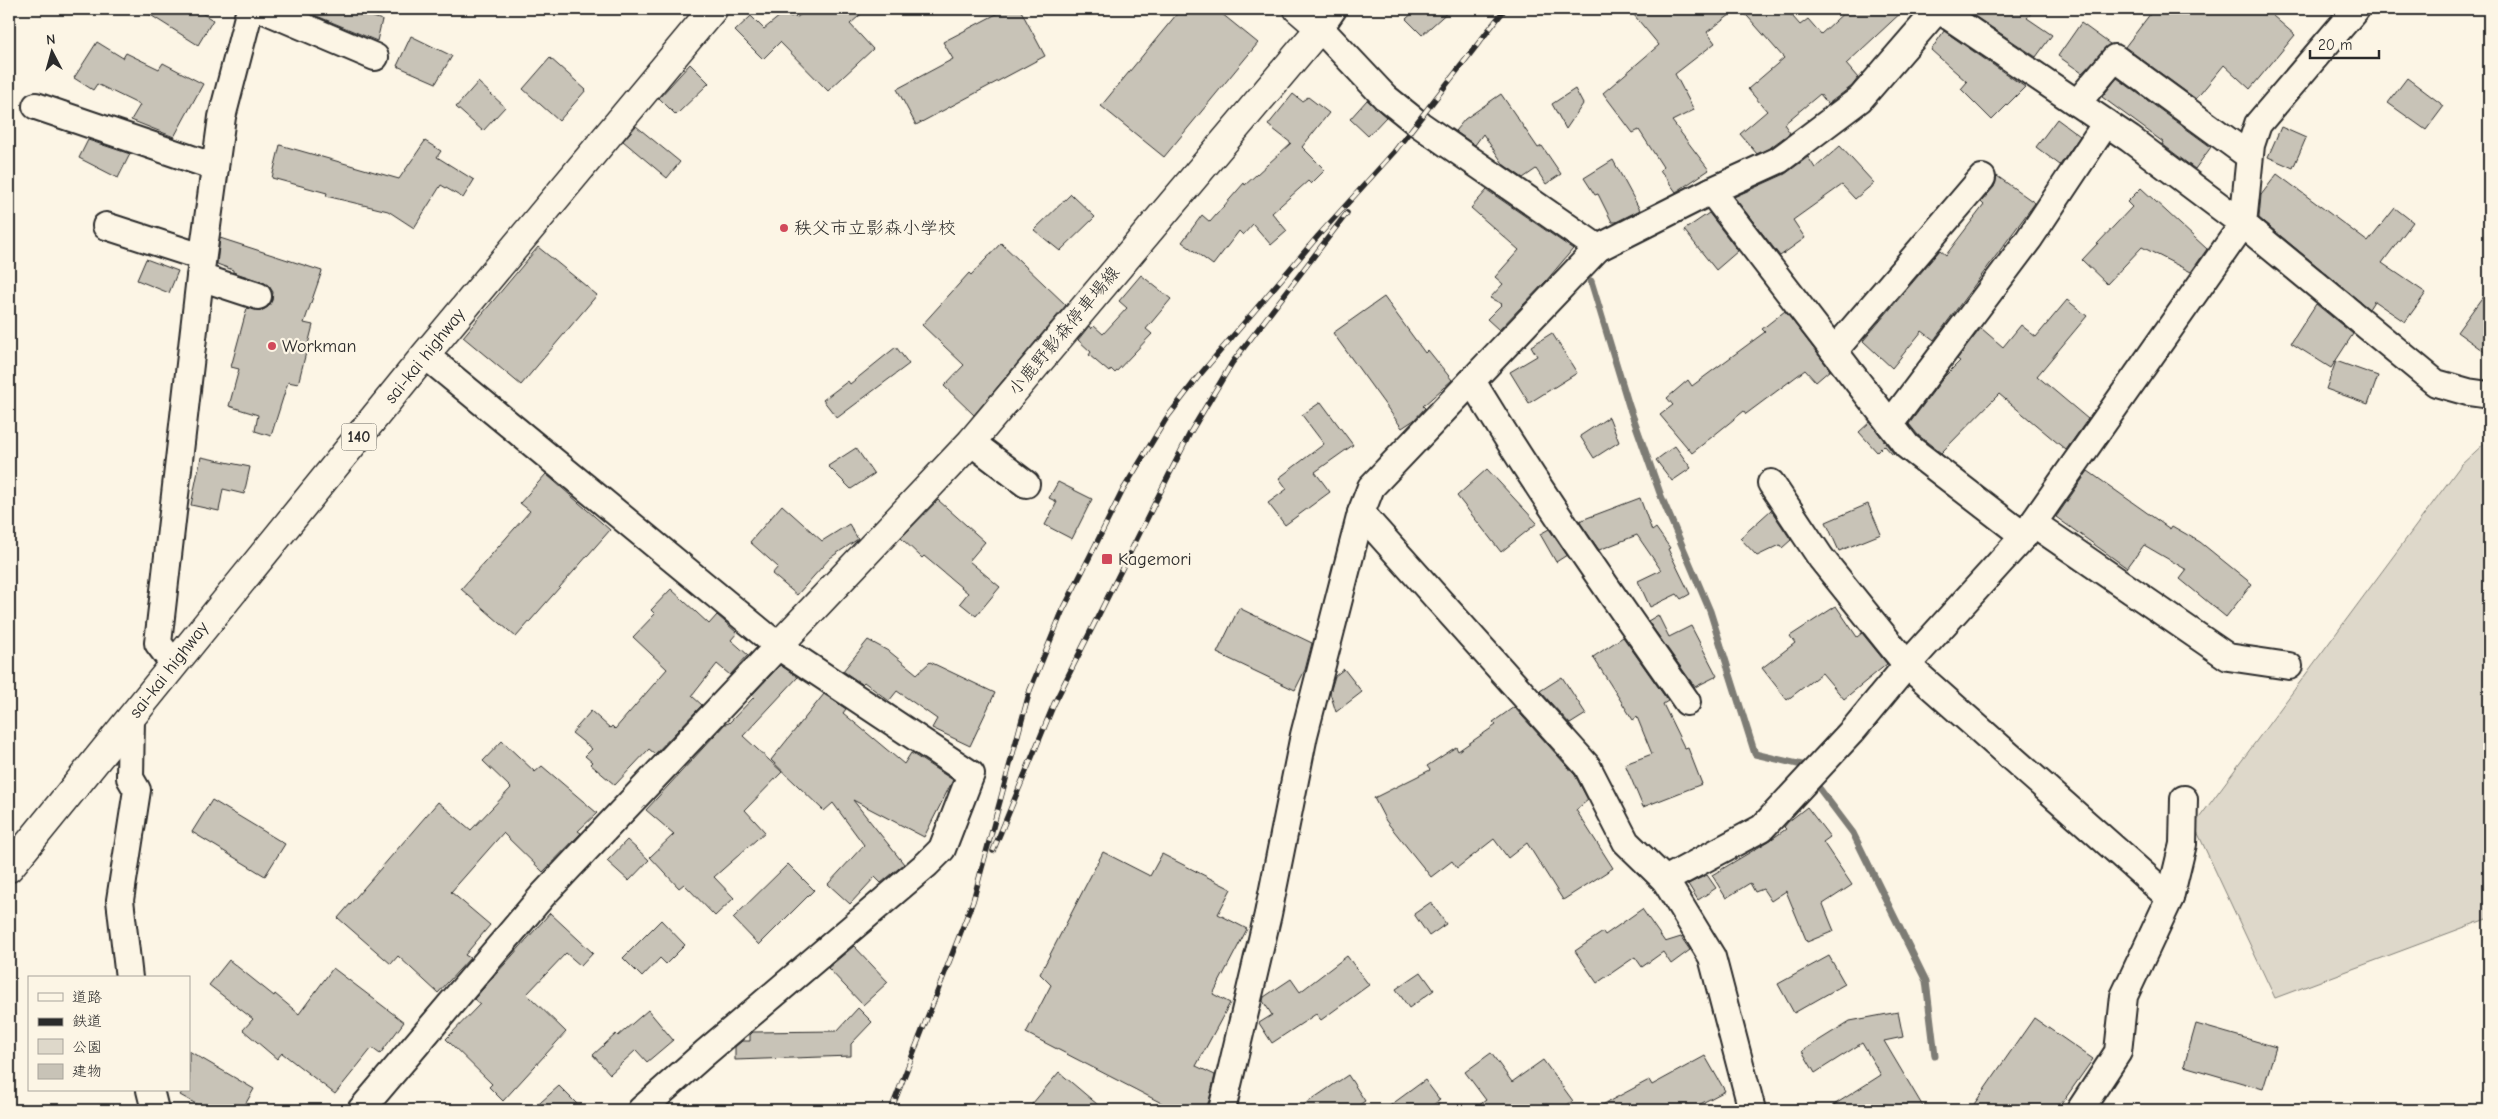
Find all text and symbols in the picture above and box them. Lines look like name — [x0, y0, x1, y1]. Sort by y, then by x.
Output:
north arrow — [28, 28, 78, 78]
scale bar — [2310, 28, 2379, 60]
text: N — [45, 31, 56, 48]
text: 20 m — [2318, 36, 2352, 54]
place label: 秩父市立影森小学校 — [794, 218, 956, 239]
marker: 秩父市立影森小学校 — [778, 222, 790, 234]
street label: 小鹿野影森停車場線 — [1004, 262, 1124, 400]
street label: sai-kai highway — [380, 303, 470, 408]
place label: Workman — [282, 336, 356, 357]
marker: Workman — [266, 340, 278, 352]
road number: 140 — [342, 424, 376, 451]
place label: Kagemori — [1118, 549, 1192, 570]
marker: Kagemori — [1100, 552, 1114, 566]
street label: sai-kai highway — [125, 617, 214, 722]
legend — [28, 976, 190, 1092]
text: 道路 — [72, 988, 102, 1006]
text: 鉄道 — [72, 1012, 102, 1030]
text: 公園 — [72, 1038, 102, 1056]
text: 建物 — [72, 1062, 102, 1080]

